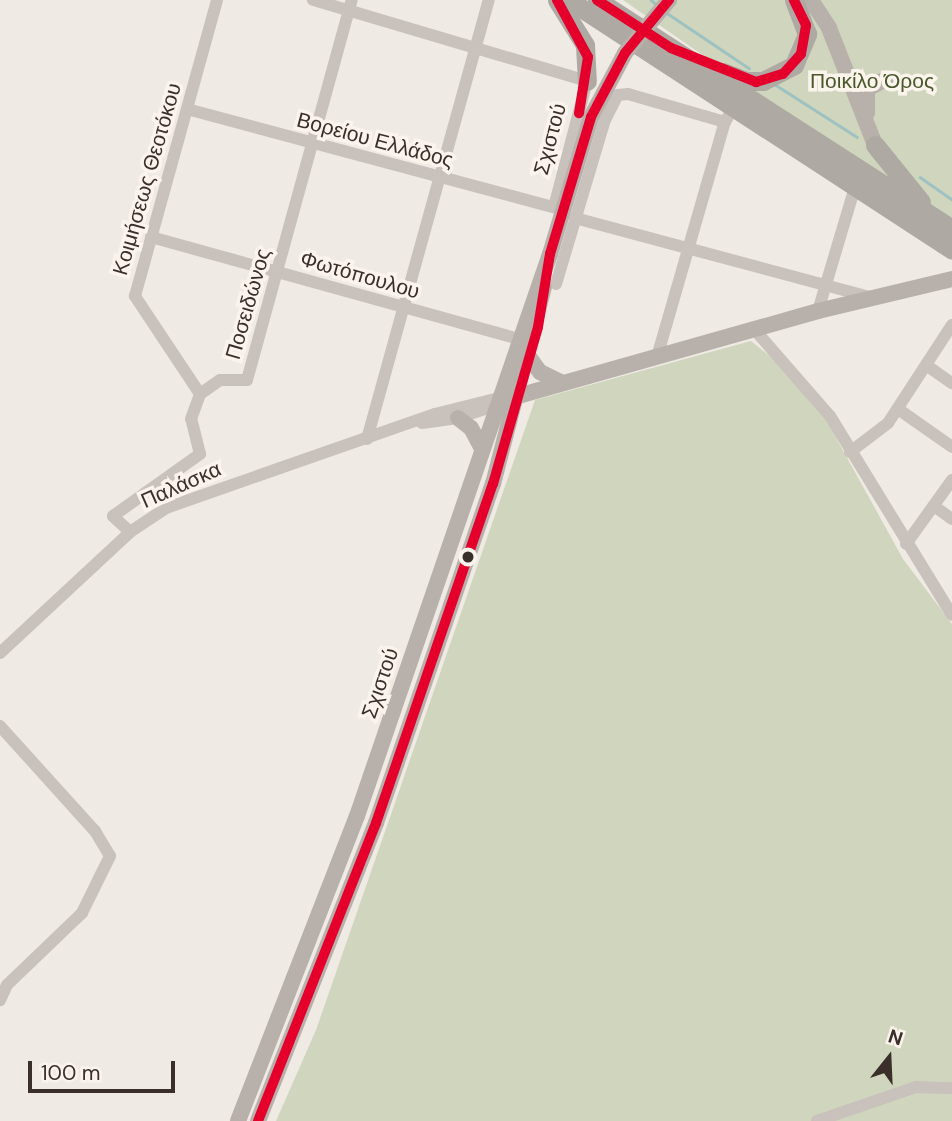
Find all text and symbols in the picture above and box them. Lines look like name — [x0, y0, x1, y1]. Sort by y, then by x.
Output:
park label: Ποικίλο Όρος — [810, 68, 934, 94]
street label: Κοιμήσεως Θεοτόκου — [107, 80, 187, 278]
street label: Σχιστού — [528, 101, 572, 177]
street label: Βορείου Ελλάδος — [294, 107, 456, 173]
street label: Ποσειδώνος — [220, 246, 276, 362]
street label: Φωτόπουλου — [297, 246, 423, 304]
street label: Παλάσκα — [137, 456, 225, 514]
unlabelled marker — [461, 550, 475, 564]
street label: Σχιστού — [356, 644, 404, 722]
north arrow — [854, 1023, 924, 1093]
text: N — [885, 1024, 906, 1052]
scale bar — [32, 1048, 178, 1092]
text: 100 m — [41, 1059, 101, 1087]

